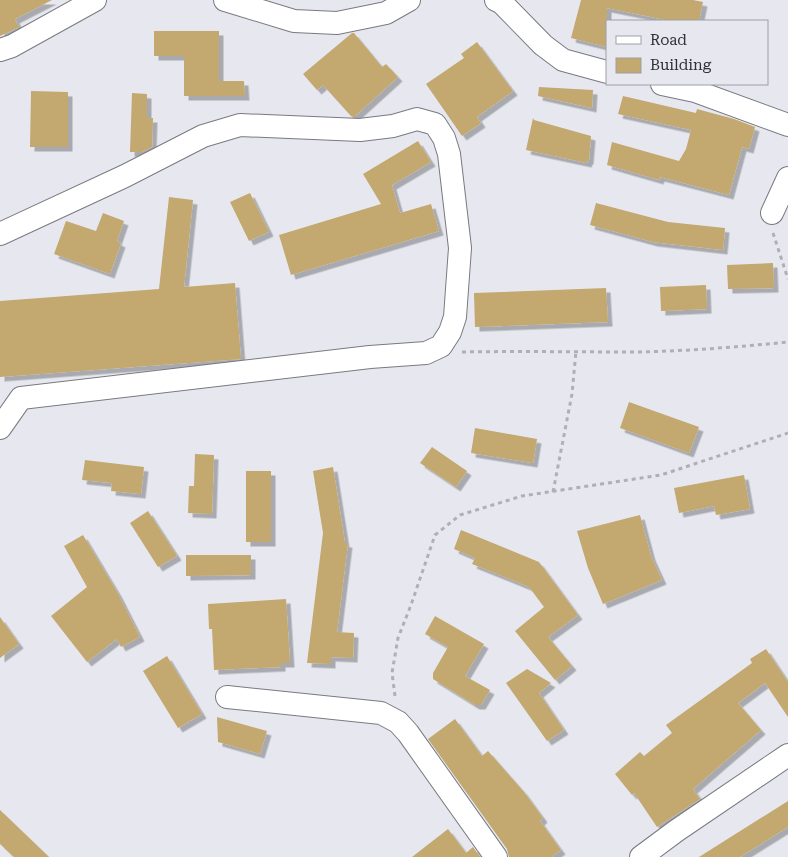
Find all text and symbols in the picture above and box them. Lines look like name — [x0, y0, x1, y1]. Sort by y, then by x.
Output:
legend — [606, 20, 768, 85]
text: Road — [650, 31, 687, 49]
text: Building — [650, 56, 712, 74]

